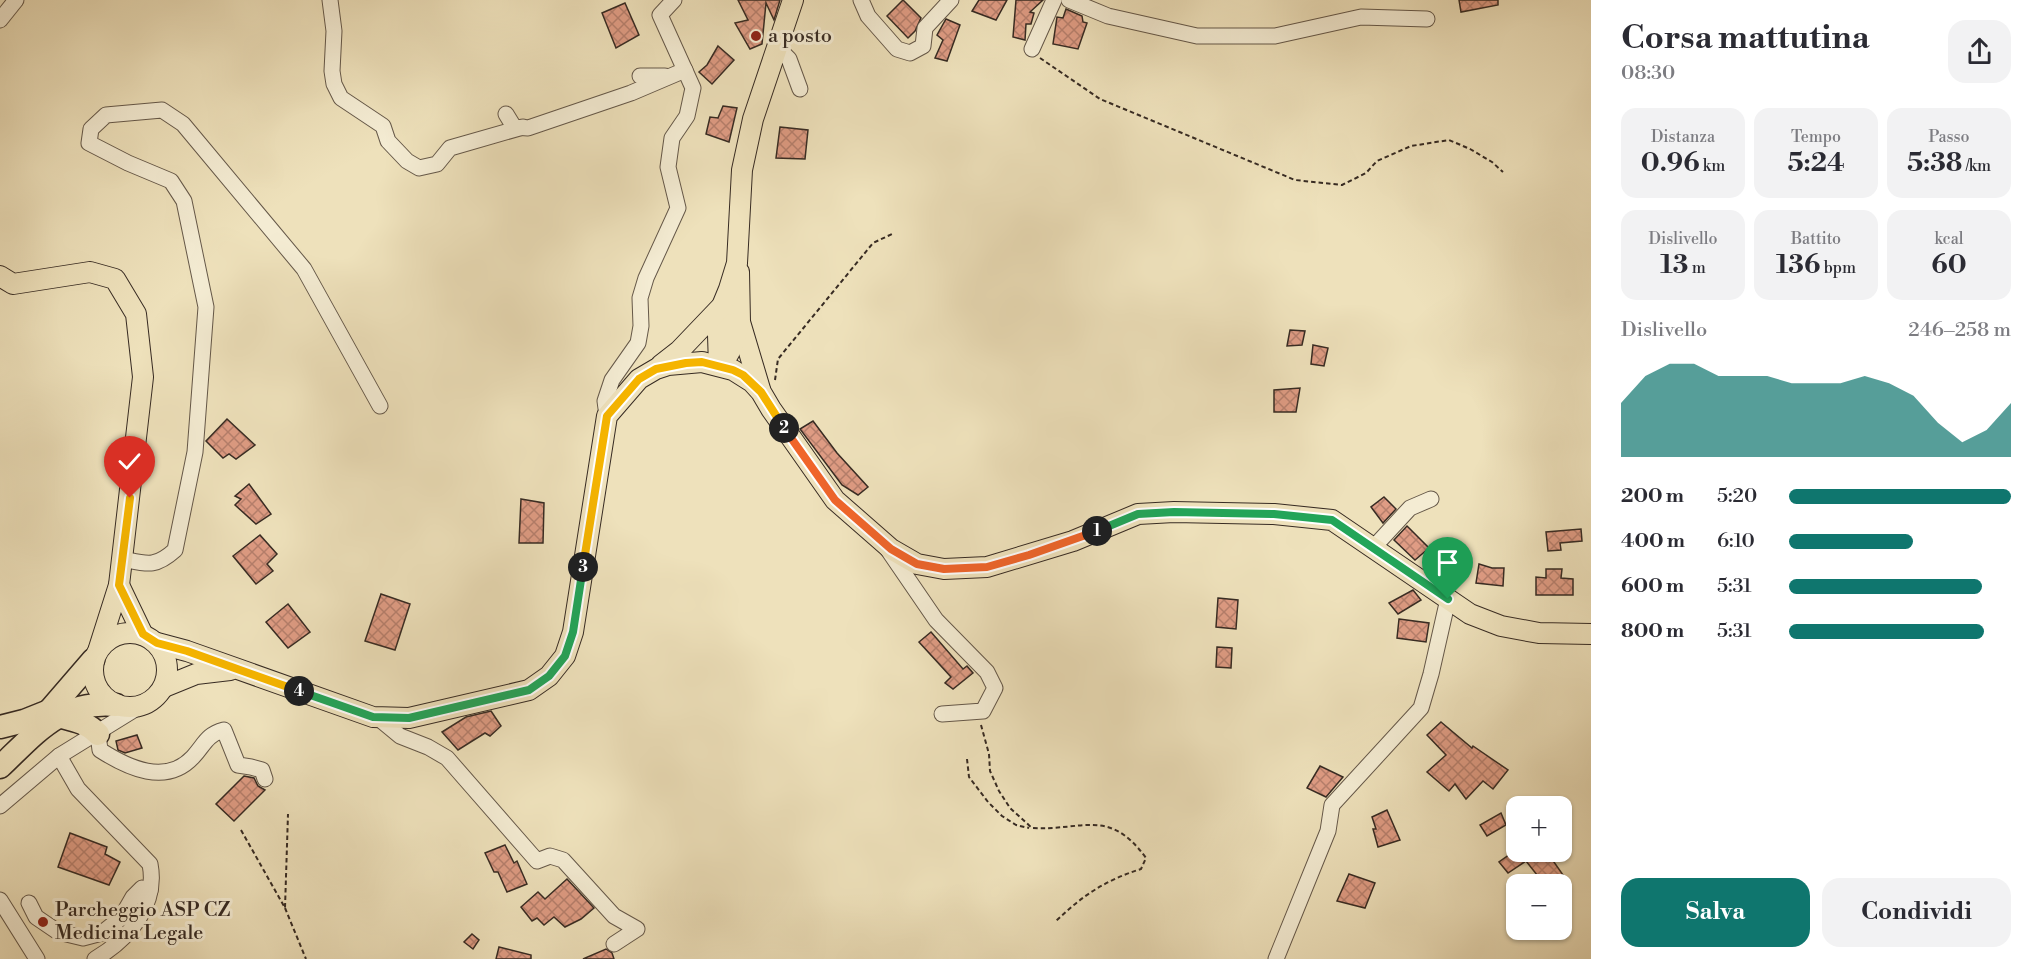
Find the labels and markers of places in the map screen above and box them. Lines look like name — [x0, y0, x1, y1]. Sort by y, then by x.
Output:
place label: a posto — [768, 24, 832, 49]
marker: a posto — [749, 29, 763, 43]
pin: 2 — [769, 413, 799, 443]
pin — [104, 436, 155, 498]
pin: 1 — [1082, 516, 1112, 546]
pin — [1422, 537, 1473, 599]
pin: 3 — [568, 552, 598, 582]
pin: 4 — [284, 676, 314, 706]
place label: Parcheggio ASP CZ Medicina Legale — [55, 898, 231, 946]
marker: Parcheggio ASP CZ Medicina Legale — [36, 915, 50, 929]

